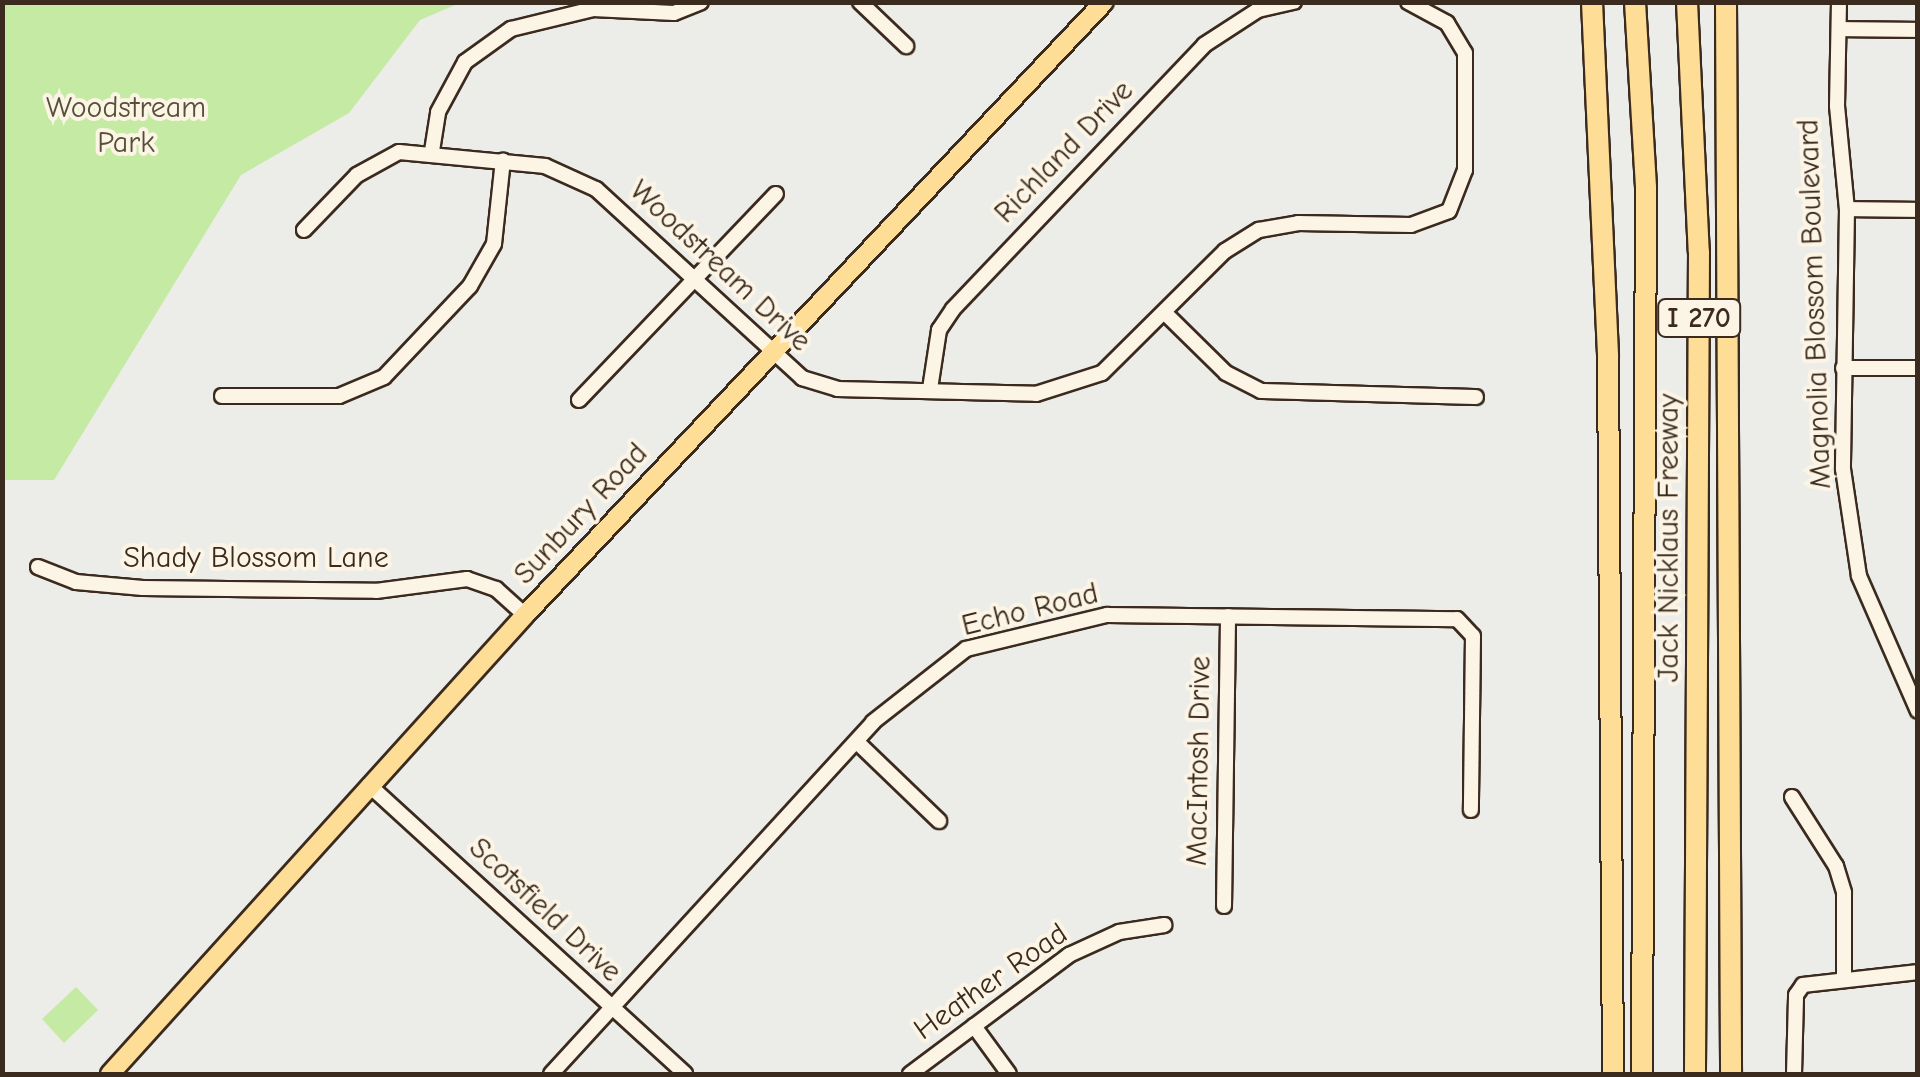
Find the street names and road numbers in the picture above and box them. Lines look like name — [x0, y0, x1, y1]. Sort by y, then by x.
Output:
street label: Richland Drive — [987, 73, 1141, 231]
street label: Magnolia Blossom Boulevard — [1791, 118, 1839, 490]
street label: Woodstream Drive — [622, 173, 818, 359]
road number: I 270 — [1656, 295, 1742, 341]
street label: Jack Nicklaus Freeway — [1651, 394, 1687, 682]
street label: Sunbury Road — [506, 436, 656, 592]
street label: Shady Blossom Lane — [123, 540, 389, 576]
street label: Echo Road — [958, 576, 1102, 644]
street label: MacIntosh Drive — [1179, 656, 1219, 866]
street label: Scotsfield Drive — [461, 830, 629, 990]
street label: Heather Road — [908, 916, 1074, 1048]

